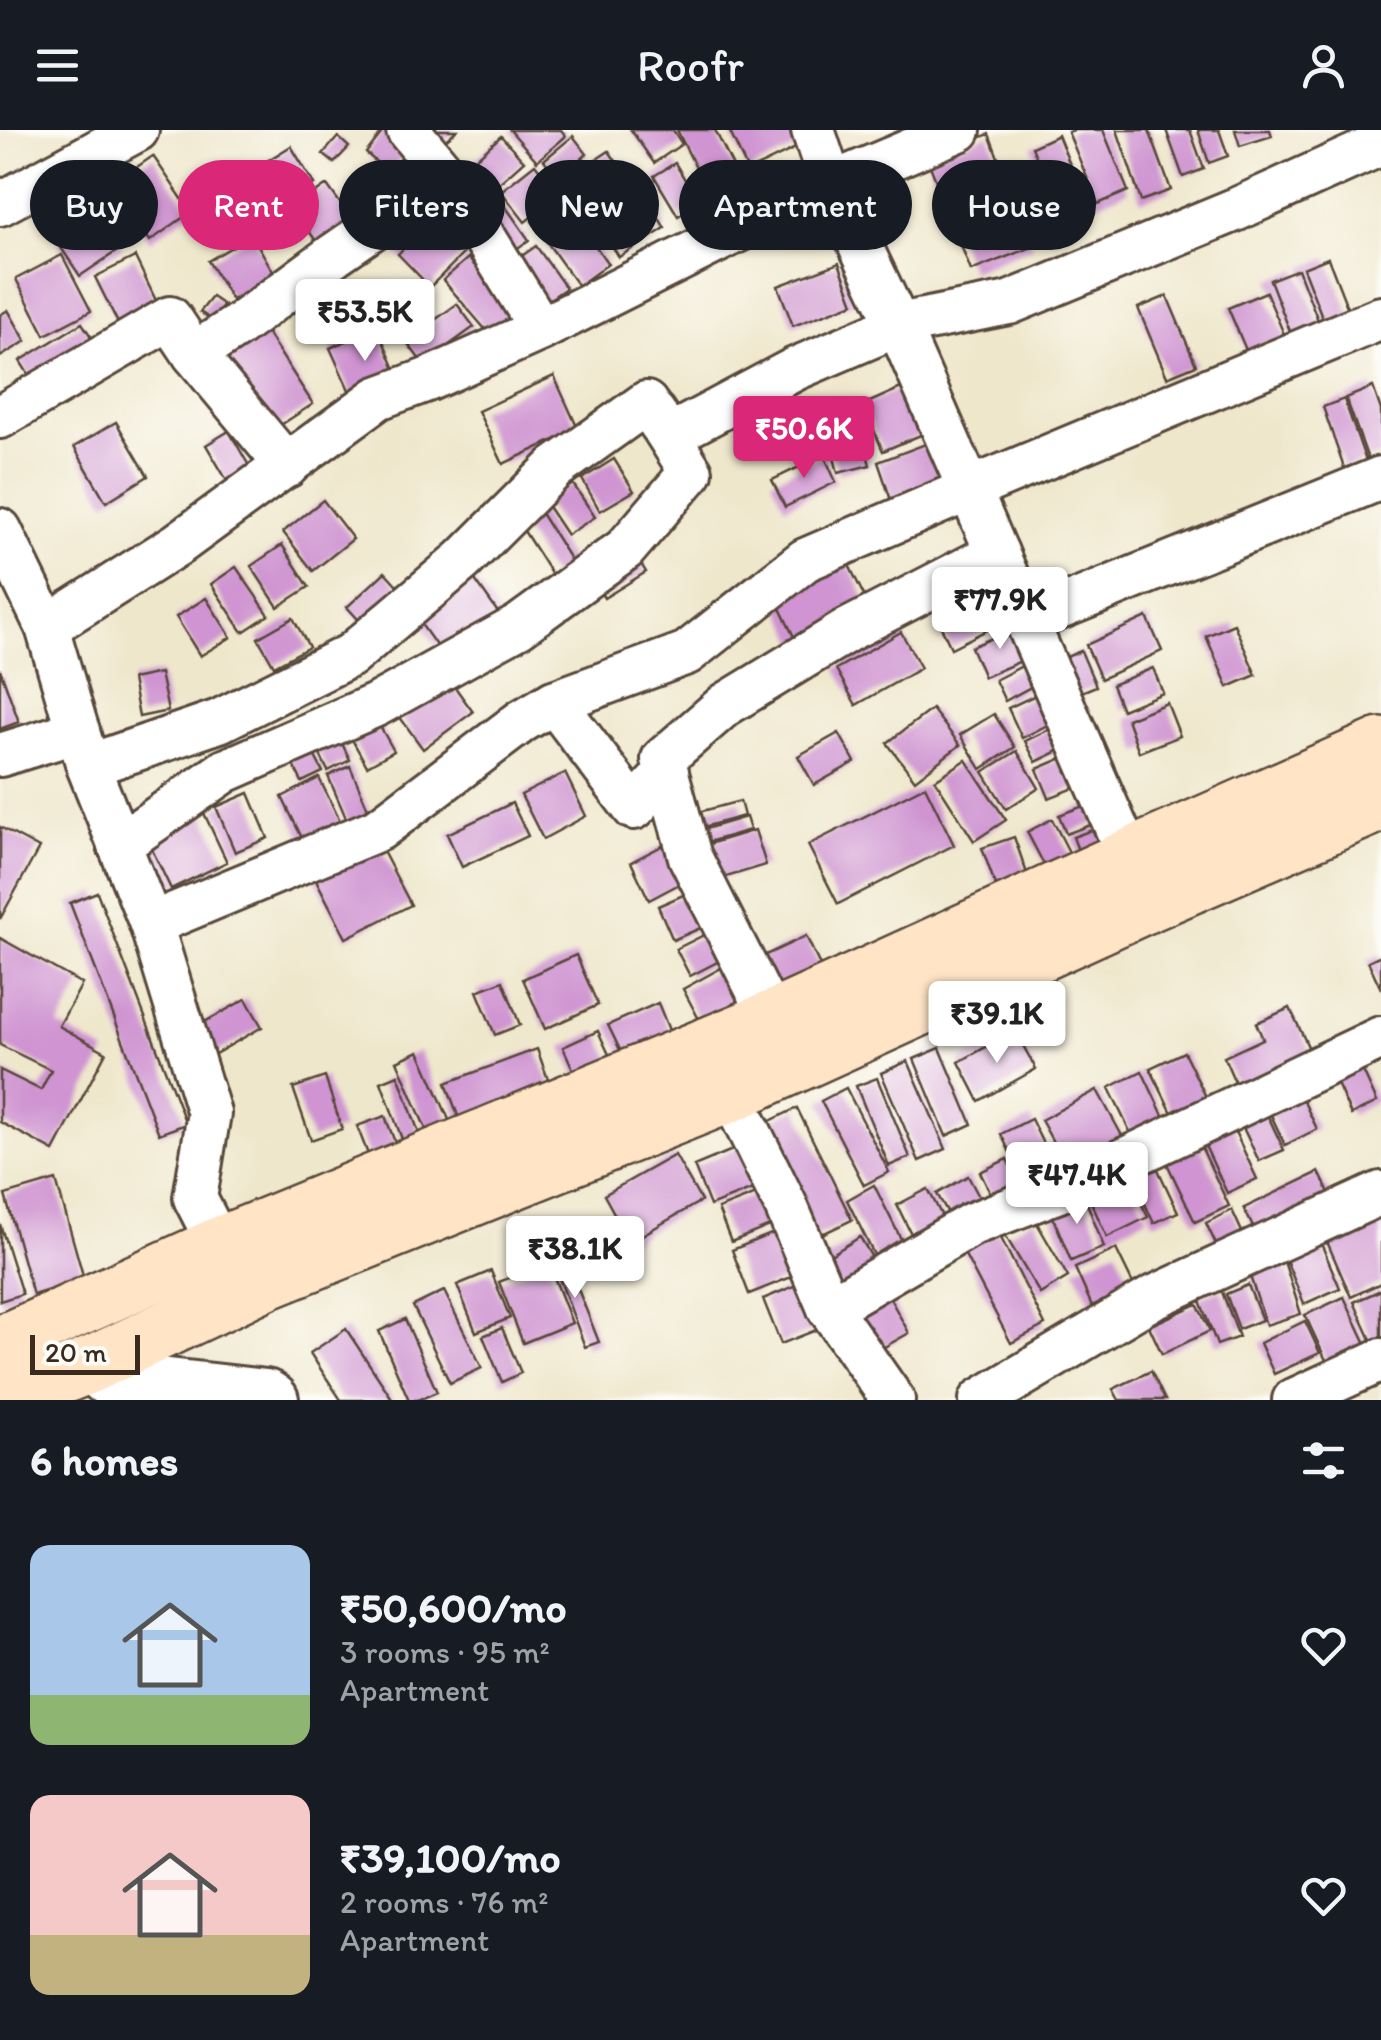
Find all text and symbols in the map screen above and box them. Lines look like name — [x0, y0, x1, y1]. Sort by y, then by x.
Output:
icon: menu — [30, 38, 85, 93]
text: Roofr — [637, 38, 744, 92]
icon: person — [1296, 38, 1351, 93]
chip: Buy — [30, 160, 158, 250]
chip: Rent — [178, 160, 319, 250]
chip: Filters — [339, 160, 505, 250]
chip: New — [525, 160, 659, 250]
chip: Apartment — [679, 160, 912, 250]
chip: House — [932, 160, 1096, 250]
pin: ₹53.5K — [284, 279, 446, 364]
text: ₹53.5K — [318, 292, 412, 330]
pin: ₹50.6K — [723, 396, 885, 481]
text: ₹50.6K — [755, 409, 853, 447]
pin: ₹77.9K — [919, 567, 1081, 652]
text: ₹77.9K — [954, 580, 1046, 618]
pin: ₹39.1K — [916, 981, 1078, 1066]
text: ₹39.1K — [951, 994, 1043, 1032]
pin: ₹47.4K — [996, 1142, 1158, 1227]
text: ₹47.4K — [1028, 1155, 1126, 1193]
pin: ₹38.1K — [494, 1216, 656, 1301]
text: ₹38.1K — [528, 1229, 622, 1267]
scale bar — [30, 1330, 140, 1374]
text: 20 m — [45, 1335, 107, 1369]
icon: filters — [1296, 1433, 1351, 1488]
text: 6 homes — [30, 1435, 178, 1486]
text: ₹50,600/mo — [340, 1582, 567, 1633]
icon: home — [110, 1585, 230, 1705]
icon: heart — [1296, 1618, 1351, 1673]
text: 3 rooms · 95 m² — [340, 1633, 550, 1671]
text: Apartment — [340, 1671, 489, 1709]
text: ₹39,100/mo — [340, 1832, 561, 1883]
icon: home — [110, 1835, 230, 1955]
icon: heart — [1296, 1868, 1351, 1923]
text: 2 rooms · 76 m² — [340, 1883, 549, 1921]
text: Apartment — [340, 1921, 489, 1959]

